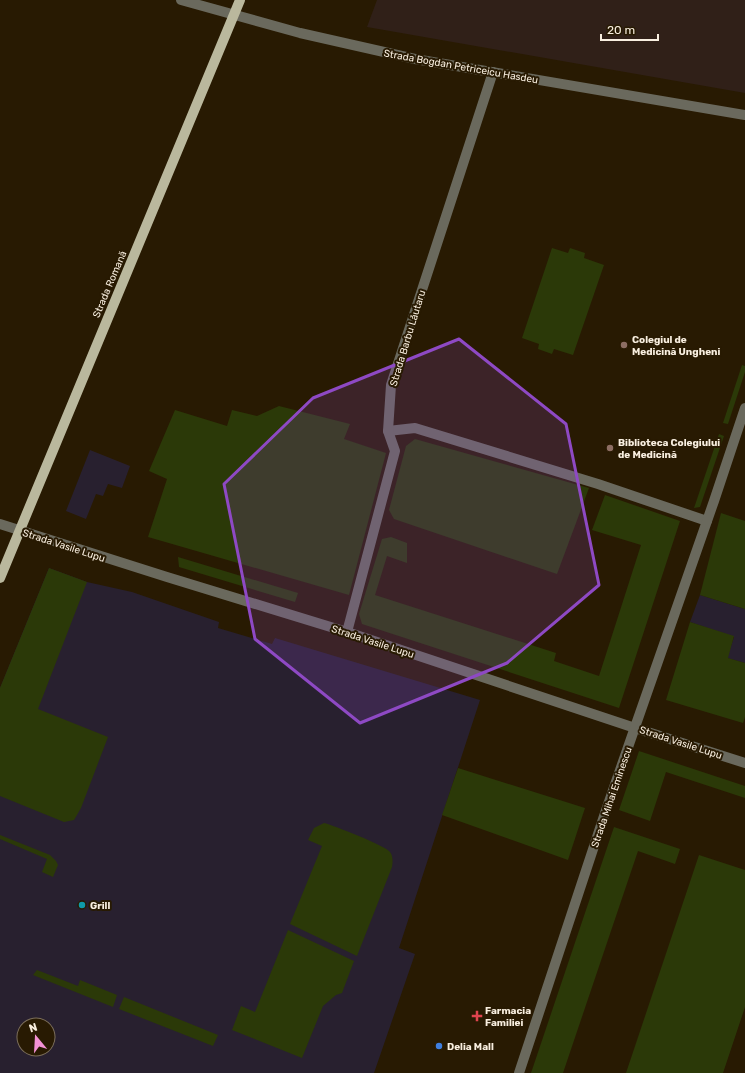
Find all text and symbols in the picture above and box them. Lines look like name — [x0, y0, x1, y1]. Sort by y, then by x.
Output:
scale bar — [601, 16, 658, 42]
text: 20 m — [607, 23, 635, 37]
street label: Strada Bogdan Petriceicu Hasdeu — [383, 47, 539, 86]
street label: Strada Romană — [90, 249, 129, 320]
street label: Strada Barbu Lăutaru — [388, 289, 428, 388]
place label: Colegiul de Medicină Ungheni — [632, 334, 720, 358]
marker: Colegiul de Medicină Ungheni — [619, 340, 629, 350]
place label: Biblioteca Colegiului de Medicină — [618, 437, 720, 461]
marker: Biblioteca Colegiului de Medicină — [605, 443, 615, 453]
street label: Strada Vasile Lupu — [21, 527, 106, 565]
street label: Strada Vasile Lupu — [330, 623, 415, 661]
street label: Strada Vasile Lupu — [638, 724, 723, 762]
street label: Strada Mihai Eminescu — [589, 745, 635, 849]
marker: Grill — [77, 900, 87, 910]
place label: Grill — [90, 900, 110, 912]
place label: Farmacia Familiei — [485, 1005, 531, 1029]
marker: Farmacia Familiei — [472, 1011, 482, 1021]
north arrow — [16, 1017, 56, 1057]
text: N — [27, 1021, 39, 1035]
marker: Delia Mall — [434, 1041, 444, 1051]
place label: Delia Mall — [447, 1041, 494, 1053]

